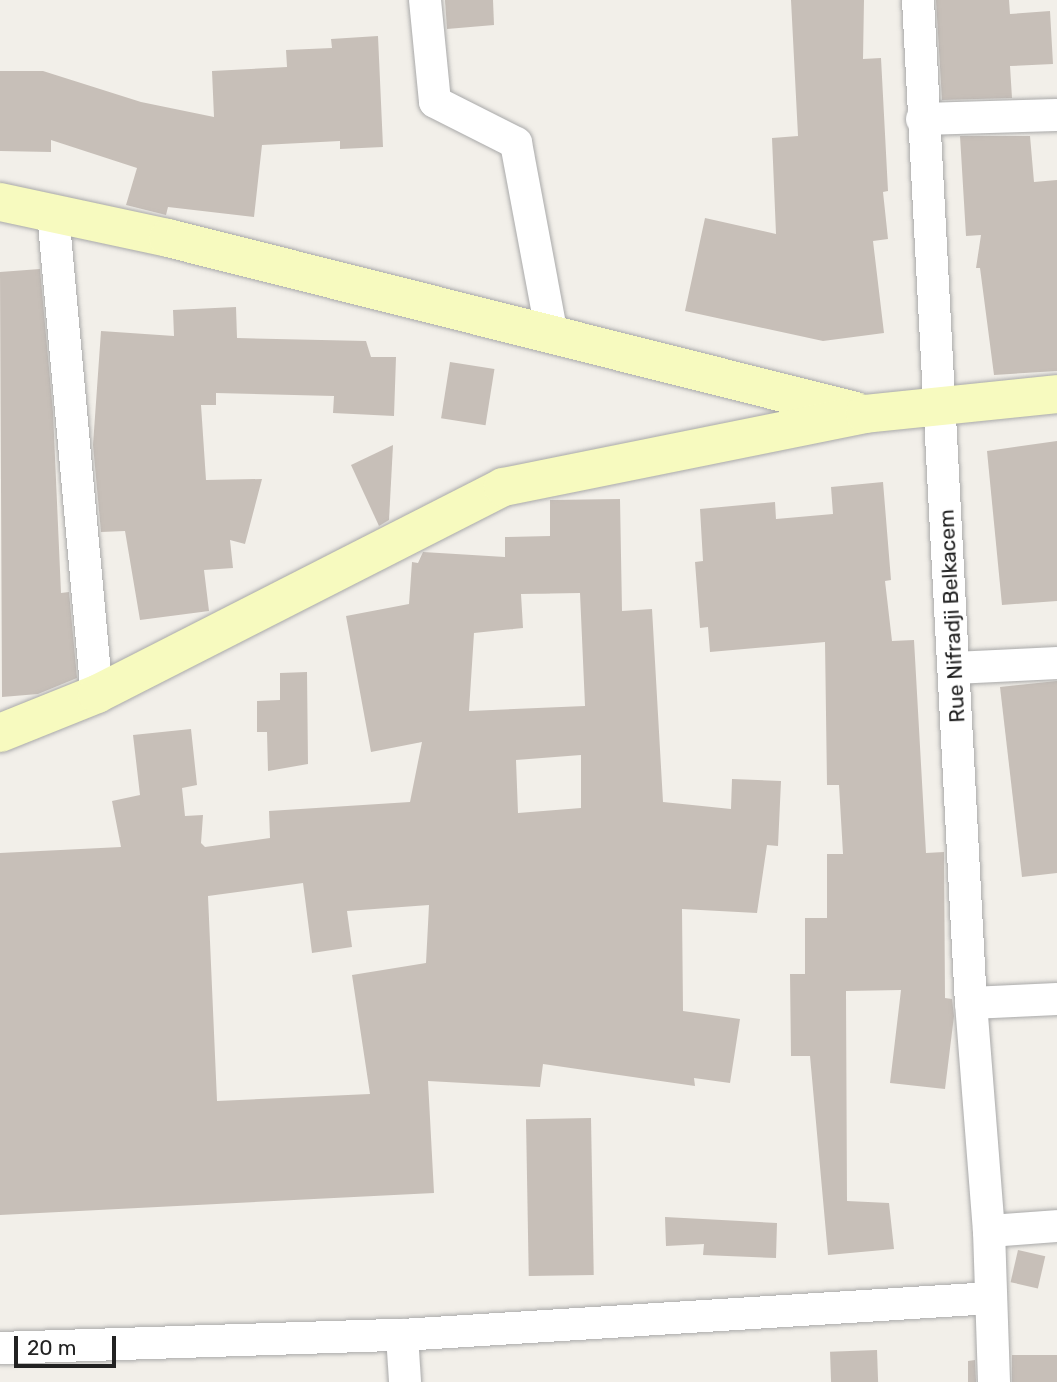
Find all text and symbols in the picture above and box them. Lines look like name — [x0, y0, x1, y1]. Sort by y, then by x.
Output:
street label: Rue Nifradji Belkacem — [934, 509, 970, 723]
scale bar — [18, 1322, 119, 1366]
text: 20 m — [27, 1335, 76, 1360]

